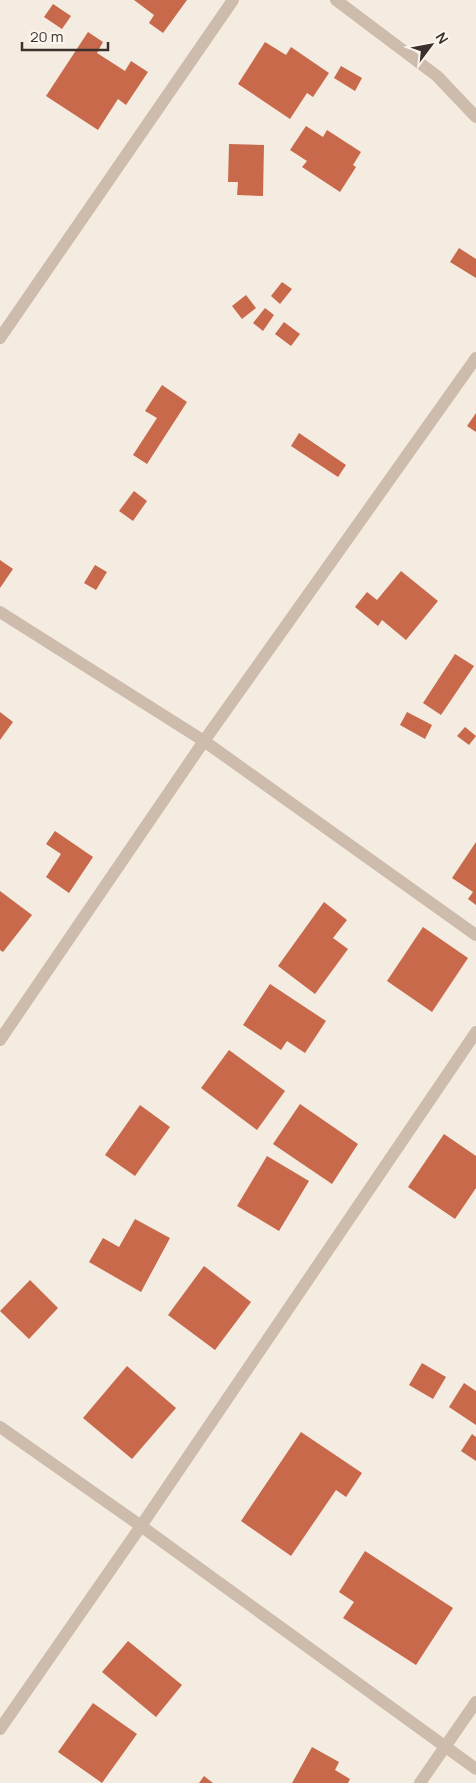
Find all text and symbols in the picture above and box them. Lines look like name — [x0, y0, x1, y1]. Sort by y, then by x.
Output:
scale bar — [22, 20, 109, 52]
north arrow — [406, 20, 456, 70]
text: 20 m — [30, 26, 63, 47]
text: N — [432, 29, 453, 47]

